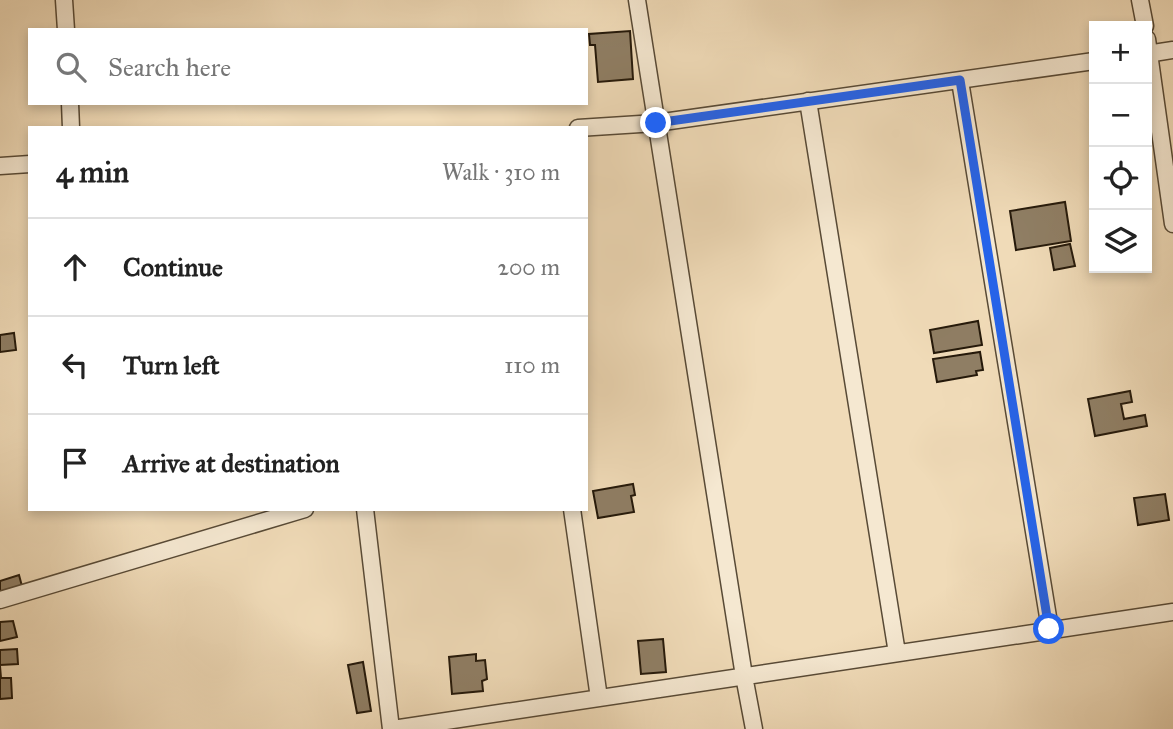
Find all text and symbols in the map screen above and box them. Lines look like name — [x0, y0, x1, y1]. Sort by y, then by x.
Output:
map controls — [1089, 21, 1152, 273]
button: + — [1089, 21, 1152, 84]
search box — [28, 28, 588, 105]
icon: search — [52, 48, 90, 86]
text: Search here — [108, 51, 231, 83]
button: − — [1089, 84, 1152, 147]
route end — [640, 107, 671, 138]
button: locate — [1089, 147, 1152, 210]
text: 4 min — [56, 154, 129, 190]
text: Walk · 310 m — [442, 158, 560, 186]
button: layers — [1089, 210, 1152, 273]
icon: ahead — [56, 248, 94, 286]
text: Continue — [123, 251, 223, 283]
text: 200 m — [498, 253, 560, 281]
icon: left — [56, 346, 94, 384]
text: Turn left — [123, 349, 219, 381]
text: 110 m — [504, 351, 560, 379]
icon: arrive — [56, 444, 94, 482]
text: Arrive at destination — [123, 447, 340, 479]
route start — [1033, 613, 1064, 644]

